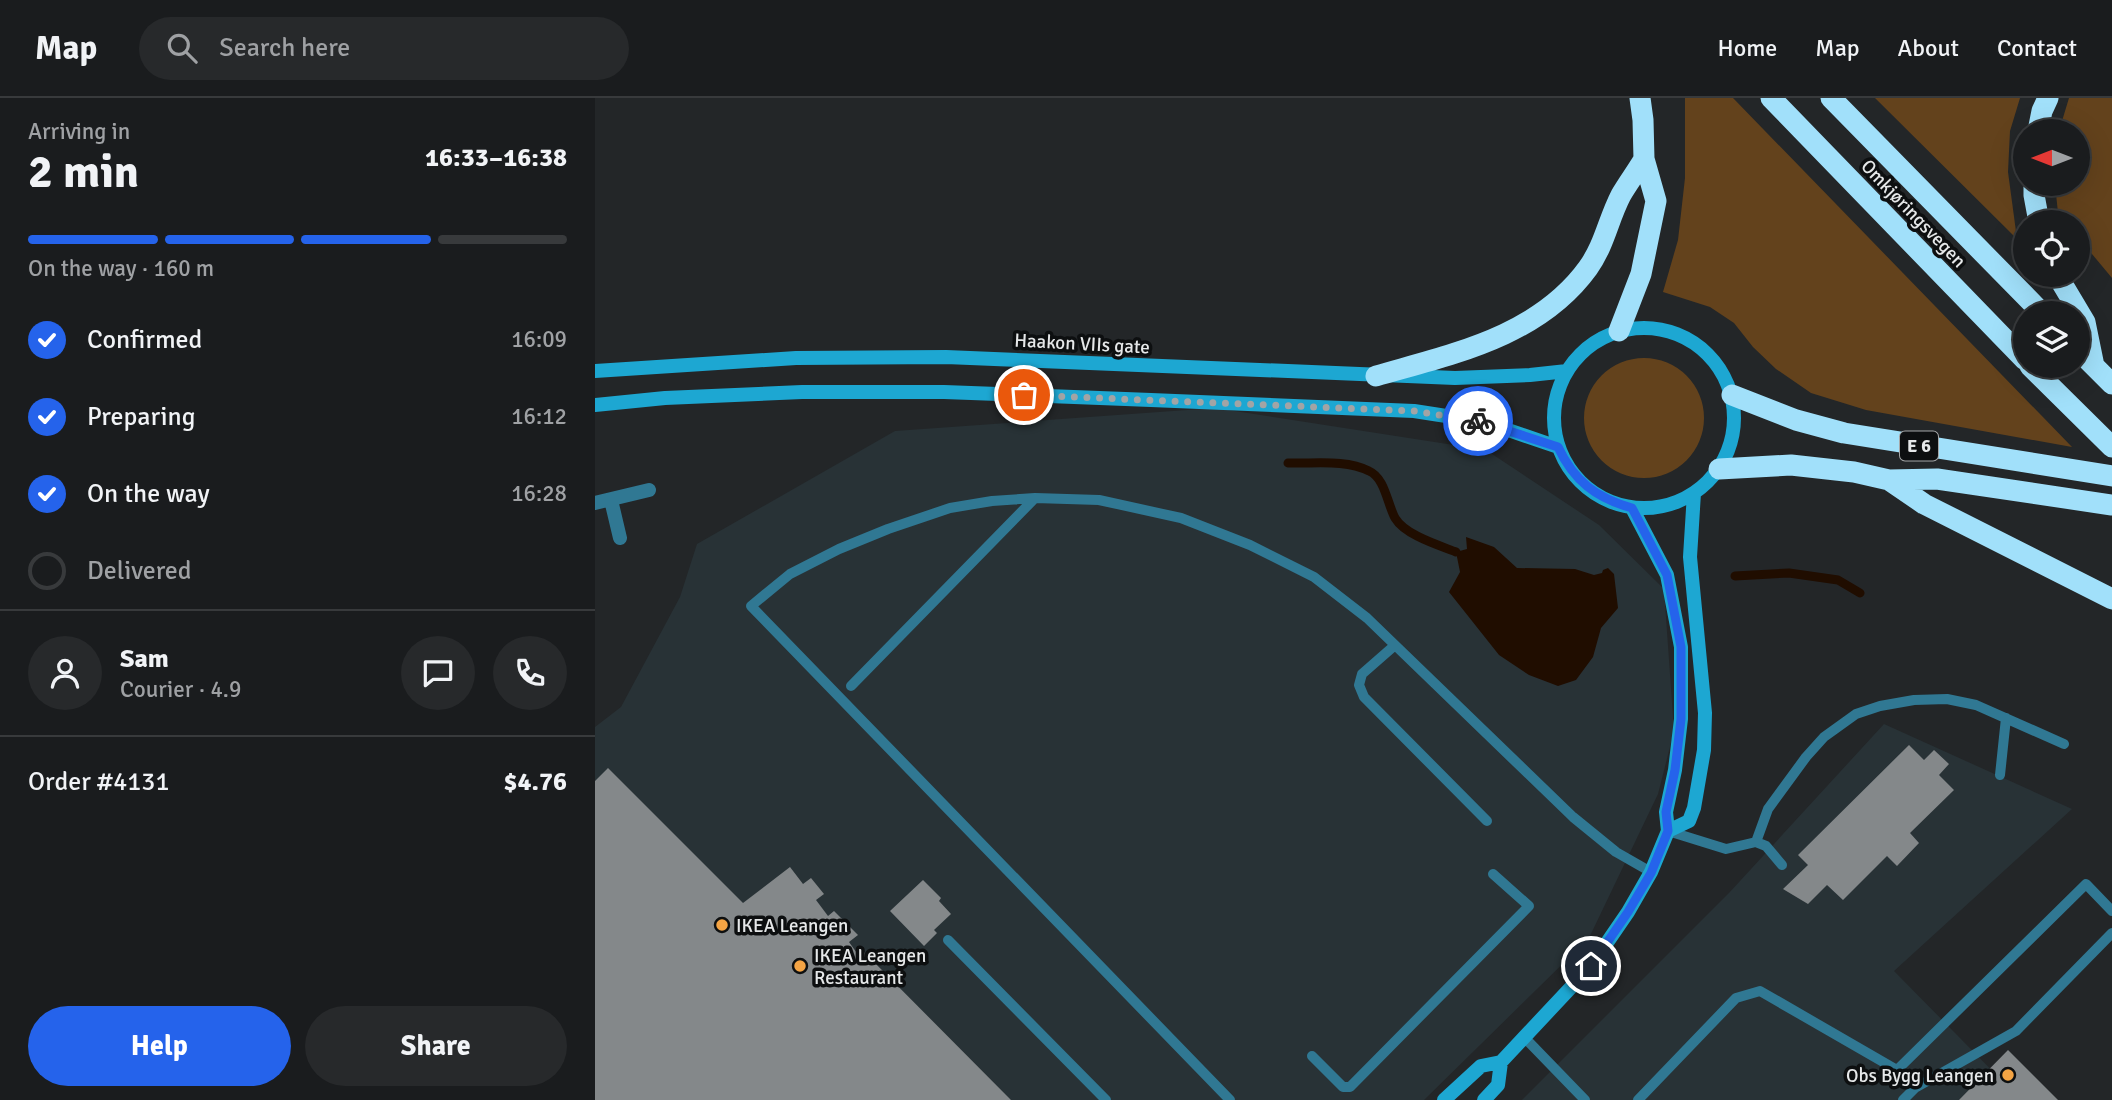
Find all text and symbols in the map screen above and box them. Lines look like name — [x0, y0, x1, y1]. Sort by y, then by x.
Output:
search box — [139, 17, 629, 80]
text: Map — [35, 28, 97, 69]
icon: search — [163, 29, 201, 67]
text: Search here — [219, 32, 350, 64]
text: Home — [1717, 33, 1777, 63]
text: Map — [1815, 33, 1860, 63]
text: About — [1898, 33, 1959, 63]
text: Contact — [1997, 33, 2077, 63]
text: Arriving in — [28, 117, 130, 146]
north arrow — [2013, 119, 2089, 196]
map controls — [2013, 119, 2090, 378]
text: 16:33–16:38 — [425, 142, 567, 174]
text: 2 min — [28, 144, 139, 200]
street label: Omkjøringsvegen — [1856, 155, 1971, 273]
button: locate — [2013, 210, 2090, 287]
text: On the way · 160 m — [28, 254, 214, 283]
button: layers — [2013, 301, 2090, 378]
icon: check — [28, 321, 66, 359]
text: Confirmed — [87, 324, 202, 356]
text: 16:09 — [511, 325, 567, 354]
street label: Haakon VIIs gate — [1014, 328, 1150, 360]
pin — [994, 365, 1054, 425]
icon: bag — [1005, 376, 1043, 414]
courier — [1443, 386, 1513, 456]
icon: check — [28, 398, 66, 436]
text: Preparing — [87, 401, 195, 433]
text: 16:12 — [511, 402, 567, 431]
icon: bike — [1459, 402, 1497, 440]
road number: E 6 — [1900, 432, 1938, 460]
icon: check — [28, 475, 66, 513]
text: On the way — [87, 478, 210, 510]
text: 16:28 — [511, 479, 567, 508]
text: Delivered — [87, 555, 192, 587]
button: person — [28, 636, 102, 710]
button: chat — [401, 636, 475, 710]
button: phone — [493, 636, 567, 710]
text: Sam — [120, 643, 169, 675]
text: Courier · 4.9 — [120, 675, 241, 704]
text: Order #4131 — [28, 766, 169, 798]
text: $4.76 — [503, 766, 567, 798]
place label: IKEA Leangen — [736, 914, 848, 938]
marker: IKEA Leangen — [714, 917, 730, 933]
pin — [1561, 936, 1621, 996]
place label: IKEA Leangen Restaurant — [814, 944, 926, 990]
icon: home — [1572, 947, 1610, 985]
marker: IKEA Leangen Restaurant — [792, 958, 808, 974]
button: Help — [28, 1006, 291, 1086]
button: Share — [305, 1006, 567, 1086]
place label: Obs Bygg Leangen — [1846, 1064, 1994, 1088]
marker: Obs Bygg Leangen — [2000, 1067, 2016, 1083]

